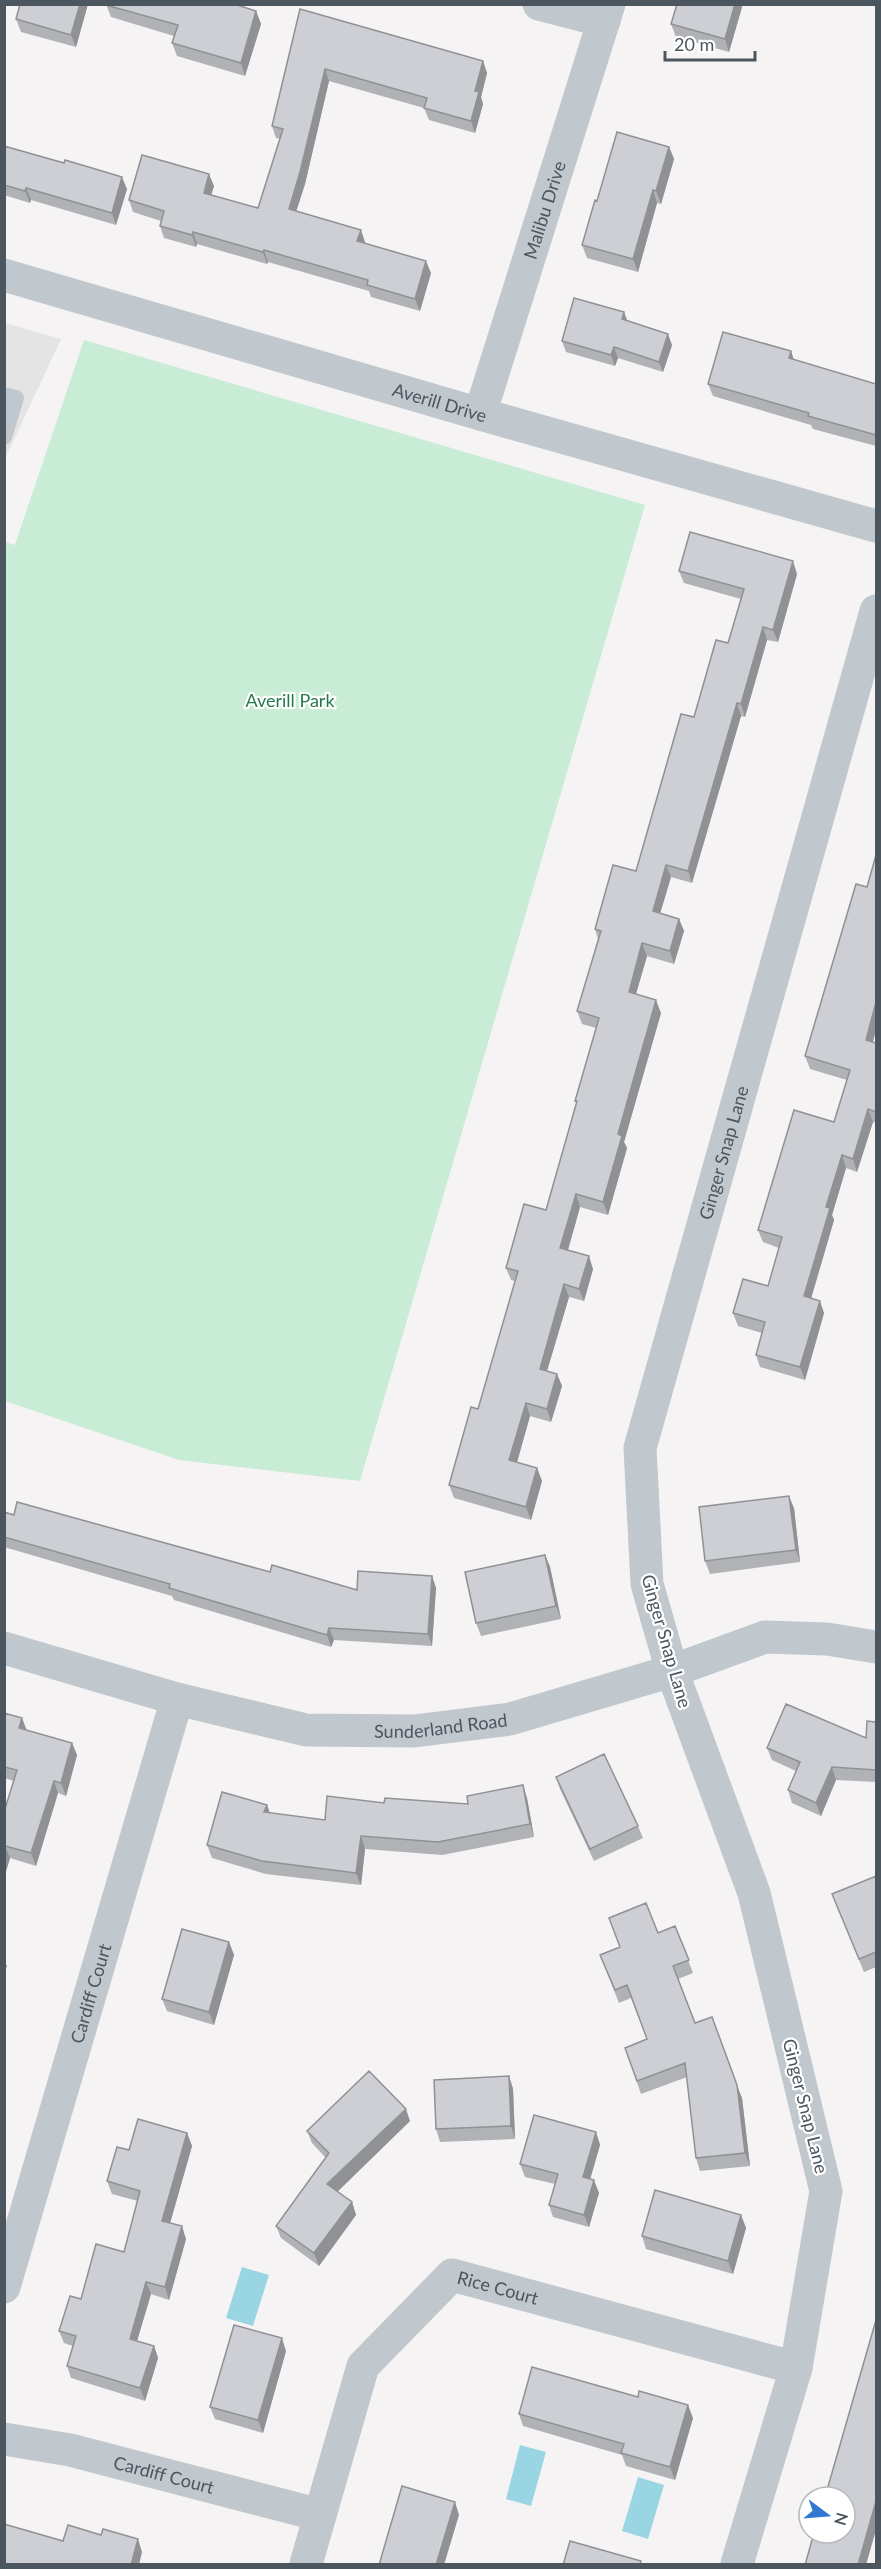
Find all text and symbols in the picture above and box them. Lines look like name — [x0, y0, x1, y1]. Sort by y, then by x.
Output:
scale bar — [665, 24, 755, 62]
text: 20 m — [674, 33, 714, 55]
street label: Malibu Drive — [518, 158, 570, 262]
street label: Averill Drive — [390, 378, 489, 426]
park label: Averill Park — [245, 689, 335, 711]
street label: Ginger Snap Lane — [694, 1083, 753, 1222]
street label: Ginger Snap Lane — [637, 1572, 697, 1710]
street label: Sunderland Road — [374, 1708, 508, 1742]
street label: Cardiff Court — [65, 1940, 116, 2046]
street label: Ginger Snap Lane — [779, 2036, 833, 2176]
street label: Rice Court — [455, 2266, 542, 2309]
street label: Cardiff Court — [111, 2451, 217, 2498]
north arrow — [797, 2485, 857, 2545]
text: N — [831, 2511, 853, 2528]

